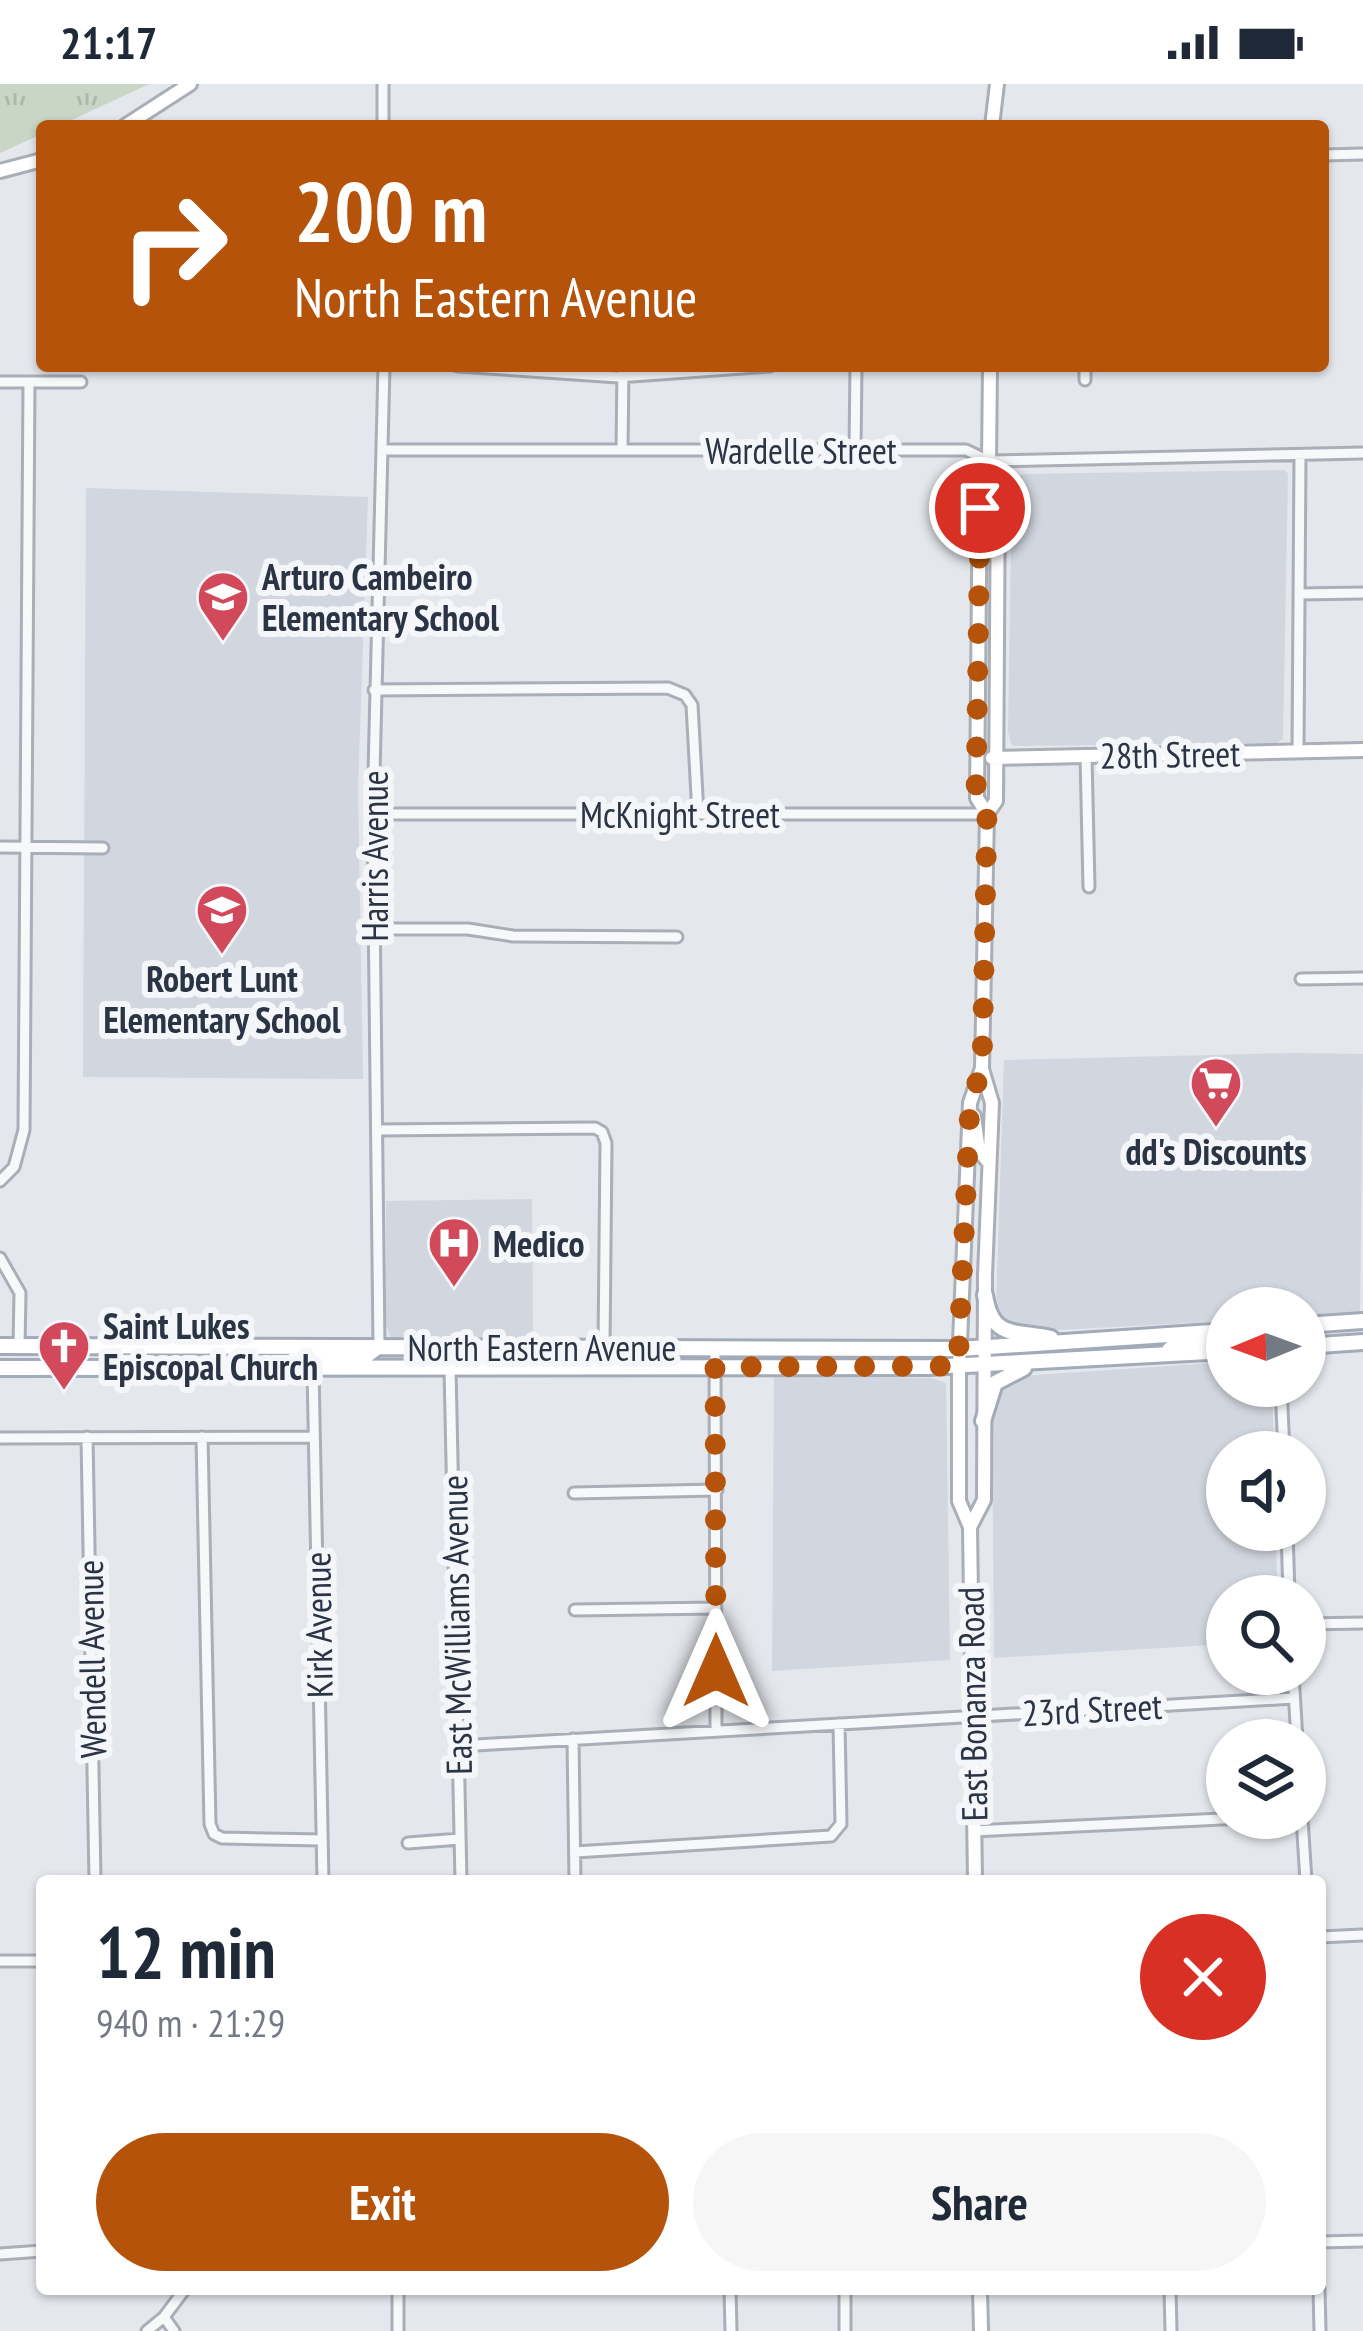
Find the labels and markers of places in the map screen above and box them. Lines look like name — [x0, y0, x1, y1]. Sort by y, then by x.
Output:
pin — [929, 457, 1031, 559]
place label: Arturo Cambeiro Elementary School — [261, 553, 499, 641]
school or university icon: Arturo Cambeiro Elementary School — [195, 569, 251, 643]
school or university icon: Robert Lunt Elementary School — [194, 882, 250, 956]
place label: Robert Lunt Elementary School — [103, 955, 341, 1043]
supermarket icon: dd's Discounts — [1188, 1055, 1244, 1129]
place label: dd's Discounts — [1125, 1128, 1307, 1175]
hospital icon: Medico — [426, 1215, 482, 1289]
place label: Medico — [493, 1220, 585, 1267]
place label: Saint Lukes Episcopal Church — [103, 1302, 318, 1390]
church icon: Saint Lukes Episcopal Church — [36, 1318, 92, 1392]

